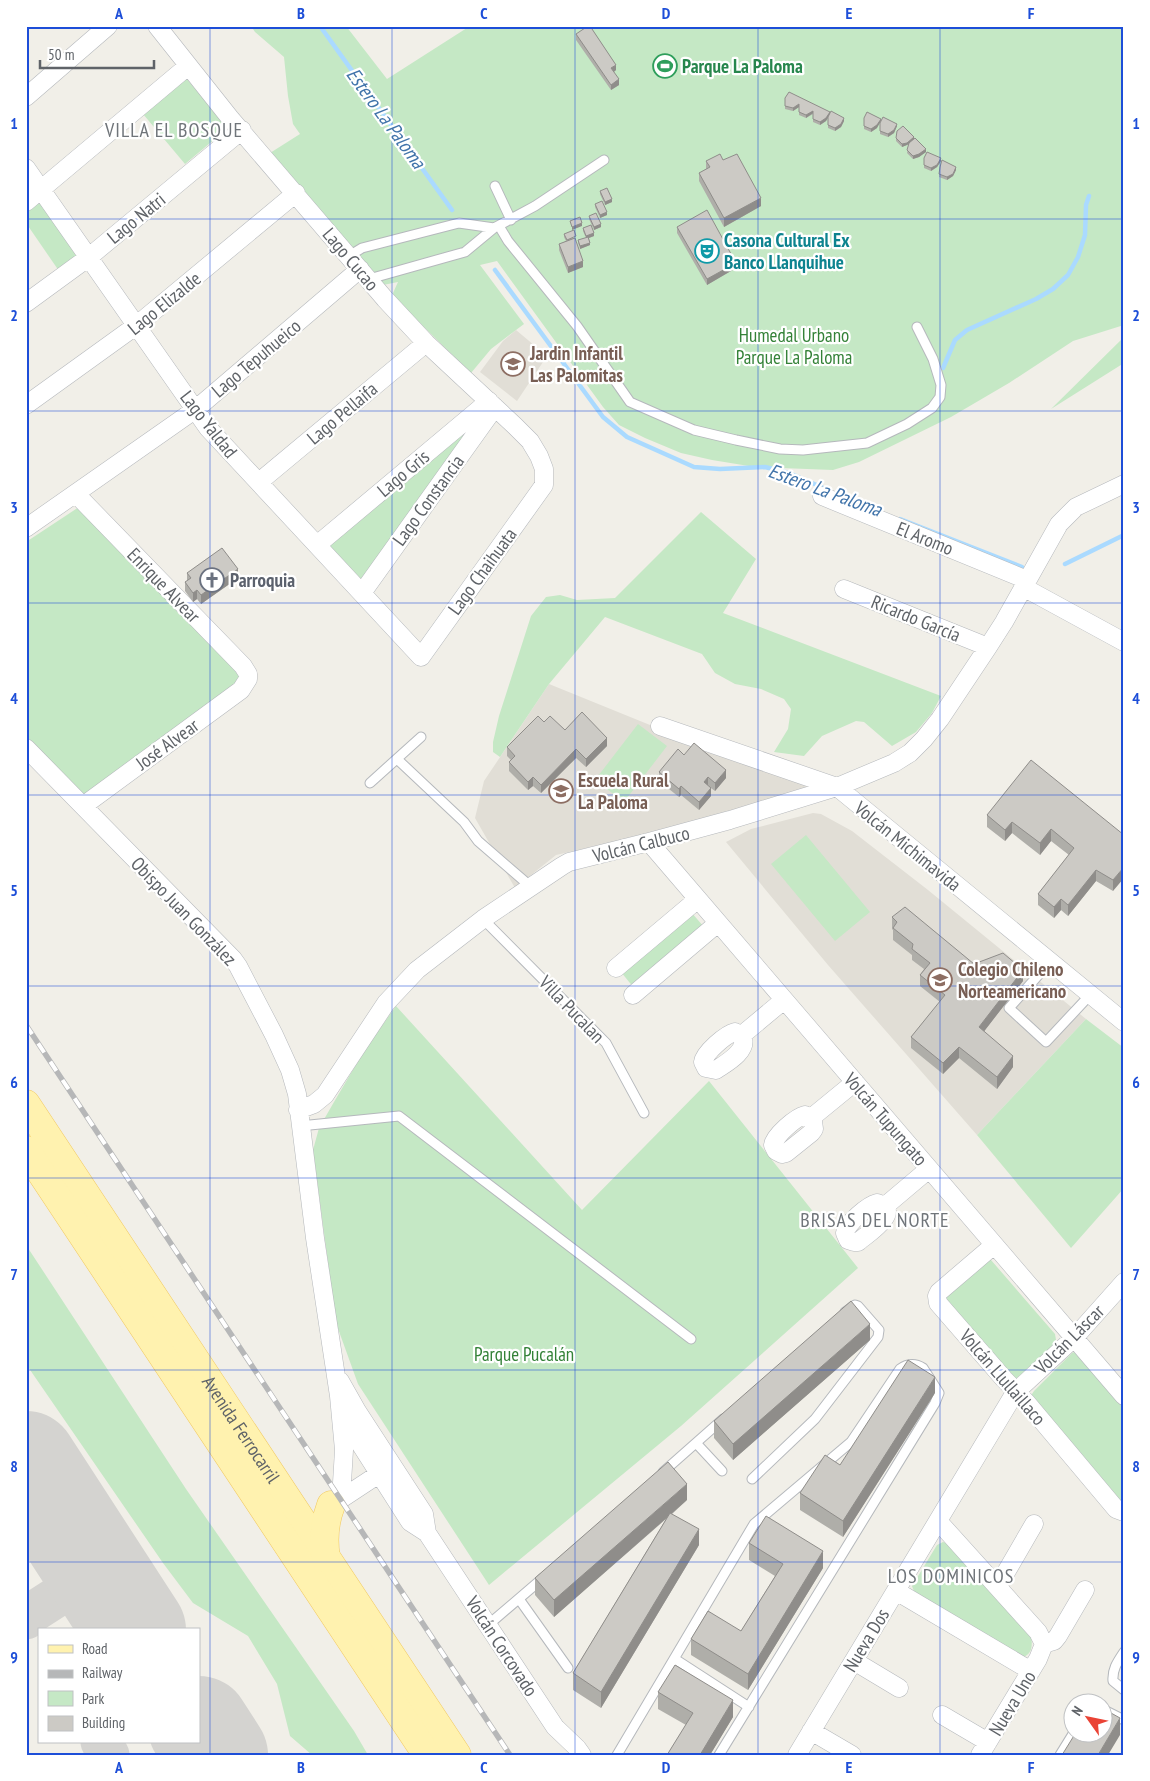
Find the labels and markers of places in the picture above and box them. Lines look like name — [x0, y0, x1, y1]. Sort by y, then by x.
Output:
sports icon: Parque La Paloma — [652, 53, 678, 79]
place label: Parque La Paloma — [682, 54, 803, 78]
place label: Casona Cultural Ex Banco Llanquihue — [724, 228, 850, 274]
theatre icon: Casona Cultural Ex Banco Llanquihue — [694, 238, 720, 264]
place label: Jardin Infantil Las Palomitas — [529, 341, 623, 387]
school or university icon: Jardin Infantil Las Palomitas — [500, 351, 526, 377]
church icon: Parroquia — [199, 567, 225, 593]
place label: Parroquia — [230, 568, 295, 592]
place label: Escuela Rural La Paloma — [578, 768, 669, 814]
school or university icon: Escuela Rural La Paloma — [548, 778, 574, 804]
place label: Colegio Chileno Norteamericano — [958, 957, 1066, 1003]
school or university icon: Colegio Chileno Norteamericano — [927, 967, 953, 993]

